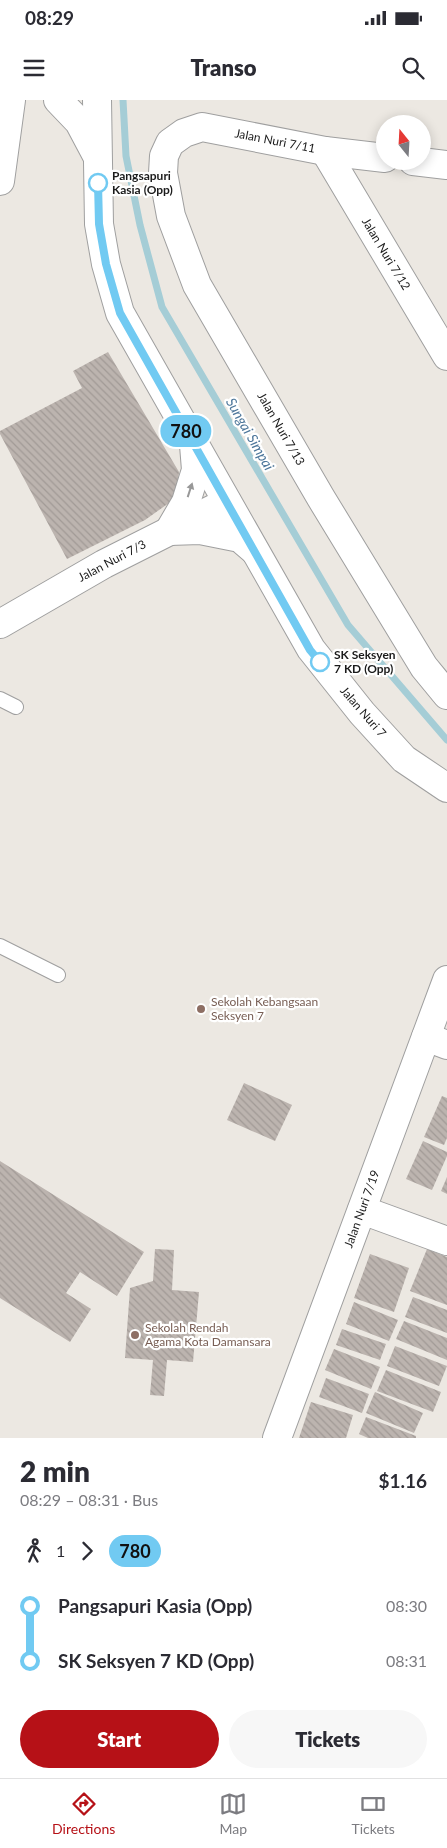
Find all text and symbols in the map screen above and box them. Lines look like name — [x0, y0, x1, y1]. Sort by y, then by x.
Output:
text: 08:29 — [25, 6, 74, 29]
icon: menu — [20, 54, 48, 82]
text: Transo — [190, 54, 257, 81]
icon: search — [399, 54, 427, 82]
north arrow — [376, 115, 431, 170]
map controls — [376, 115, 431, 170]
street label: Jalan Nuri 7/11 — [234, 125, 317, 156]
place label: Pangsapuri Kasia (Opp) — [112, 168, 173, 197]
marker: Pangsapuri Kasia (Opp) — [88, 173, 108, 193]
street label: Jalan Nuri 7/12 — [359, 215, 414, 293]
street label: Jalan Nuri 7/13 — [255, 390, 308, 468]
water label: Sungai Simpai — [223, 394, 278, 474]
line badge: 780 — [157, 415, 215, 447]
text: 780 — [170, 420, 202, 442]
one-way arrow — [187, 483, 194, 498]
street label: Jalan Nuri 7/3 — [75, 536, 148, 585]
place label: SK Seksyen 7 KD (Opp) — [334, 647, 396, 676]
marker: SK Seksyen 7 KD (Opp) — [310, 652, 330, 672]
street label: Jalan Nuri 7 — [337, 683, 390, 740]
place label: Sekolah Kebangsaan Seksyen 7 — [211, 994, 318, 1023]
marker: Sekolah Kebangsaan Seksyen 7 — [195, 1003, 207, 1015]
street label: Jalan Nuri 7/19 — [341, 1168, 383, 1250]
place label: Sekolah Rendah Agama Kota Damansara — [145, 1320, 271, 1349]
marker: Sekolah Rendah Agama Kota Damansara — [129, 1329, 141, 1341]
text: 2 min — [20, 1454, 90, 1488]
text: $1.16 — [378, 1469, 427, 1492]
text: 08:29 – 08:31 · Bus — [20, 1490, 158, 1509]
icon: walk — [20, 1537, 48, 1565]
icon: forward — [73, 1537, 101, 1565]
text: 780 — [119, 1540, 151, 1562]
text: 1 — [56, 1541, 65, 1560]
text: Pangsapuri Kasia (Opp) — [58, 1594, 252, 1617]
text: 08:30 — [386, 1596, 427, 1615]
text: SK Seksyen 7 KD (Opp) — [58, 1649, 254, 1672]
text: 08:31 — [386, 1651, 427, 1670]
button: Start — [20, 1710, 219, 1768]
button: Tickets — [229, 1710, 427, 1768]
tab: Directions — [52, 1790, 115, 1837]
tab: Map — [219, 1790, 247, 1837]
tab: Tickets — [352, 1790, 395, 1837]

